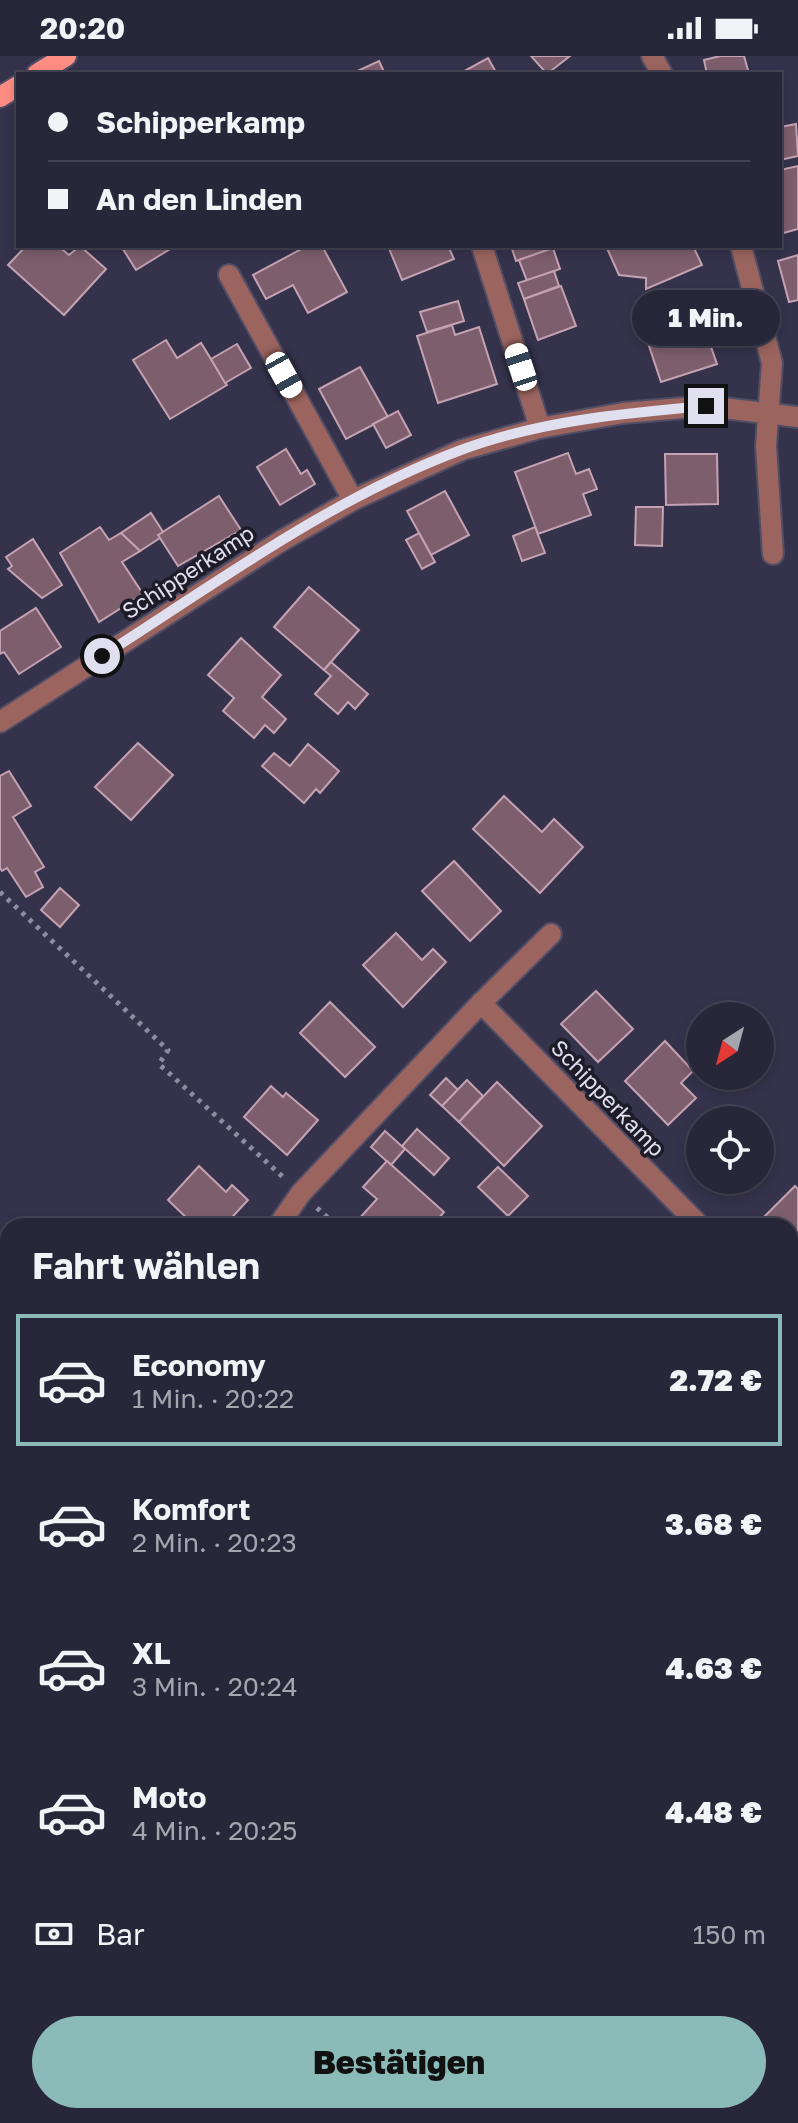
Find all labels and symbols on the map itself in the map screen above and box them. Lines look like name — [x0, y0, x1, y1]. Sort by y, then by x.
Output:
callout: 1 Min. — [632, 290, 780, 346]
car — [502, 340, 540, 394]
car — [262, 348, 306, 402]
route end — [688, 388, 724, 424]
street label: Schipperkamp — [117, 519, 259, 624]
route start — [84, 638, 120, 674]
north arrow — [686, 1002, 774, 1090]
street label: Schipperkamp — [546, 1034, 671, 1162]

